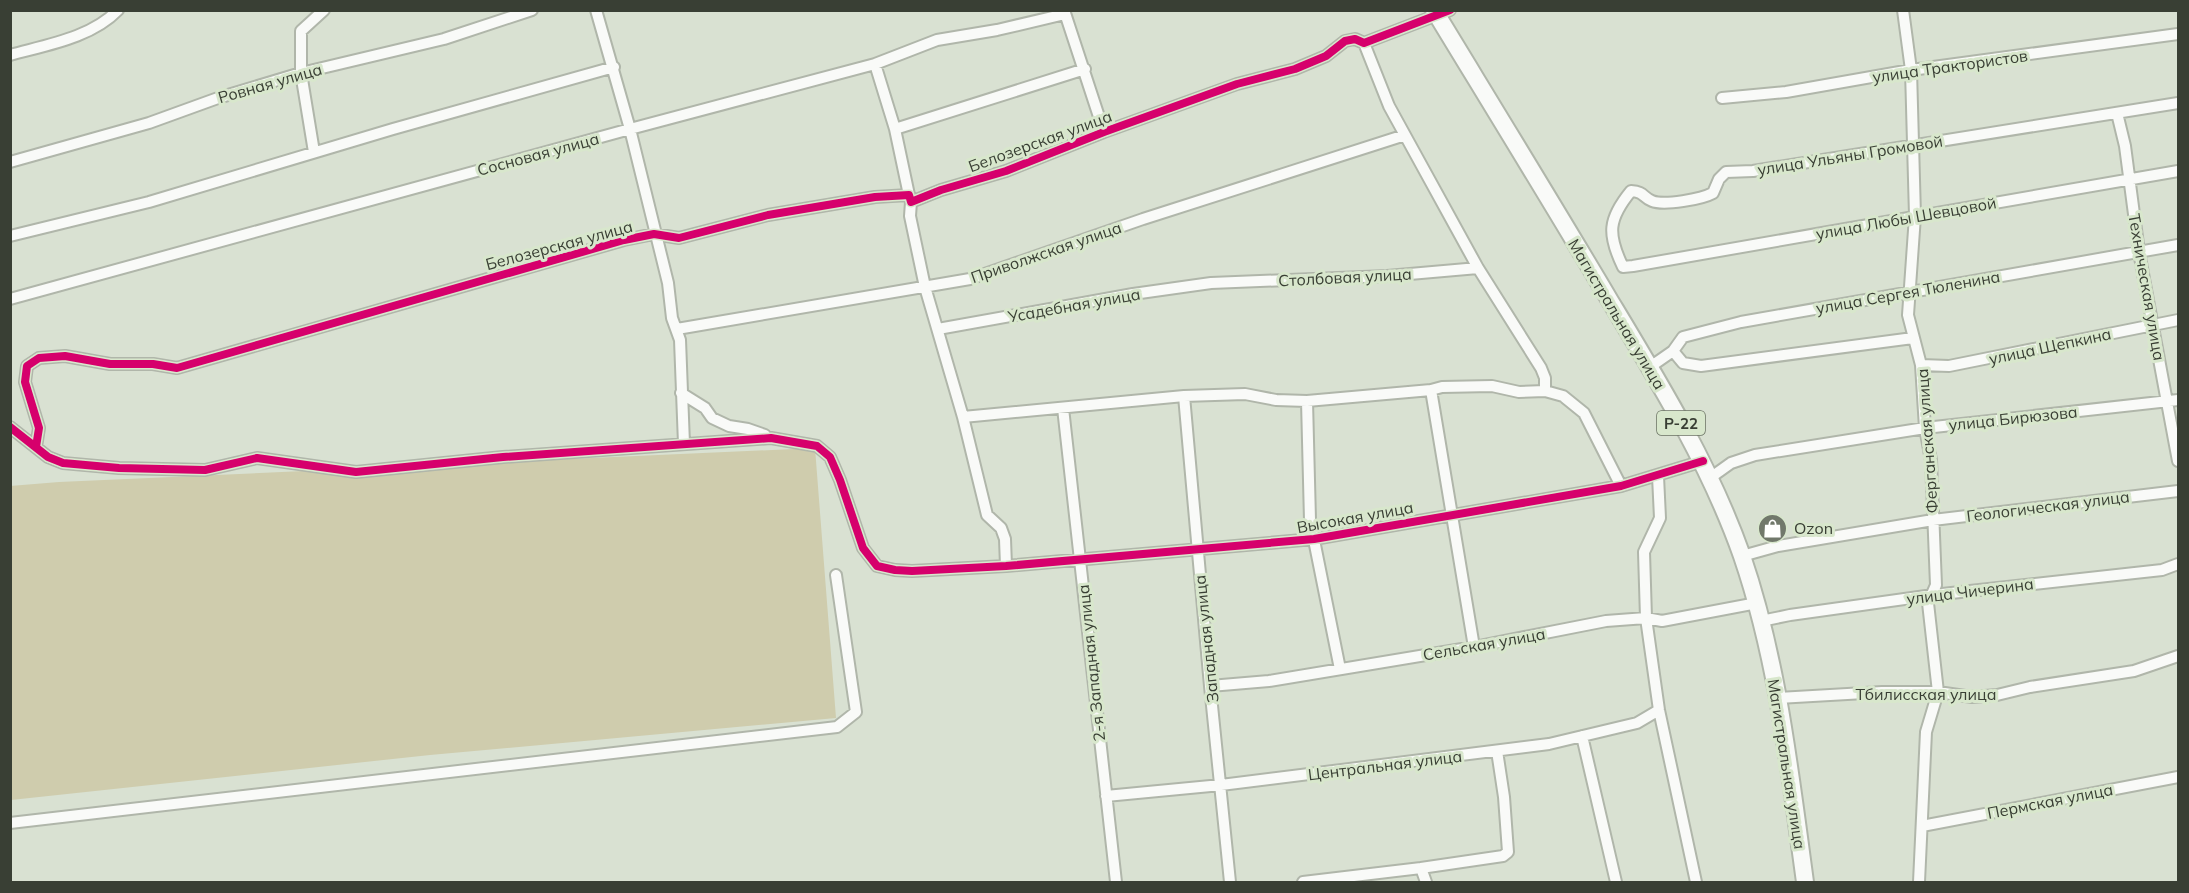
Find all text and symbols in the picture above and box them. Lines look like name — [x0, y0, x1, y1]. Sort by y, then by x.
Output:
street label: улица Трактористов — [1871, 45, 2029, 87]
street label: Ровная улица — [216, 59, 324, 107]
street label: Белозерская улица — [966, 106, 1114, 176]
street label: Сосновая улица — [475, 128, 601, 180]
street label: улица Ульяны Громовой — [1756, 130, 1944, 180]
street label: улица Любы Шевцовой — [1814, 192, 1998, 244]
street label: Техническая улица — [2124, 212, 2170, 362]
street label: Белозерская улица — [483, 216, 635, 274]
street label: Приволжская улица — [968, 217, 1124, 287]
street label: Магистральная улица — [1564, 235, 1670, 393]
street label: Столбовая улица — [1278, 264, 1412, 290]
street label: улица Сергея Тюленина — [1814, 266, 2002, 318]
street label: Усадебная улица — [1005, 283, 1142, 327]
street label: улица Щепкина — [1987, 323, 2113, 369]
street label: Ферганская улица — [1912, 368, 1942, 514]
street label: улица Бирюзова — [1947, 401, 2079, 435]
road number: Р-22 — [1657, 411, 1705, 435]
street label: Геологическая улица — [1965, 486, 2131, 526]
street label: Высокая улица — [1295, 497, 1415, 537]
shop icon: Ozon — [1757, 512, 1789, 544]
place label: Ozon — [1794, 518, 1833, 538]
street label: улица Чичерина — [1905, 573, 2035, 609]
street label: Западная улица — [1189, 574, 1223, 704]
street label: 2-я Западная улица — [1073, 584, 1109, 742]
street label: Сельская улица — [1421, 623, 1547, 665]
street label: Магистральная улица — [1764, 677, 1810, 851]
street label: Тбилисская улица — [1855, 684, 1997, 704]
street label: Центральная улица — [1307, 746, 1463, 784]
street label: Пермская улица — [1985, 779, 2115, 823]

